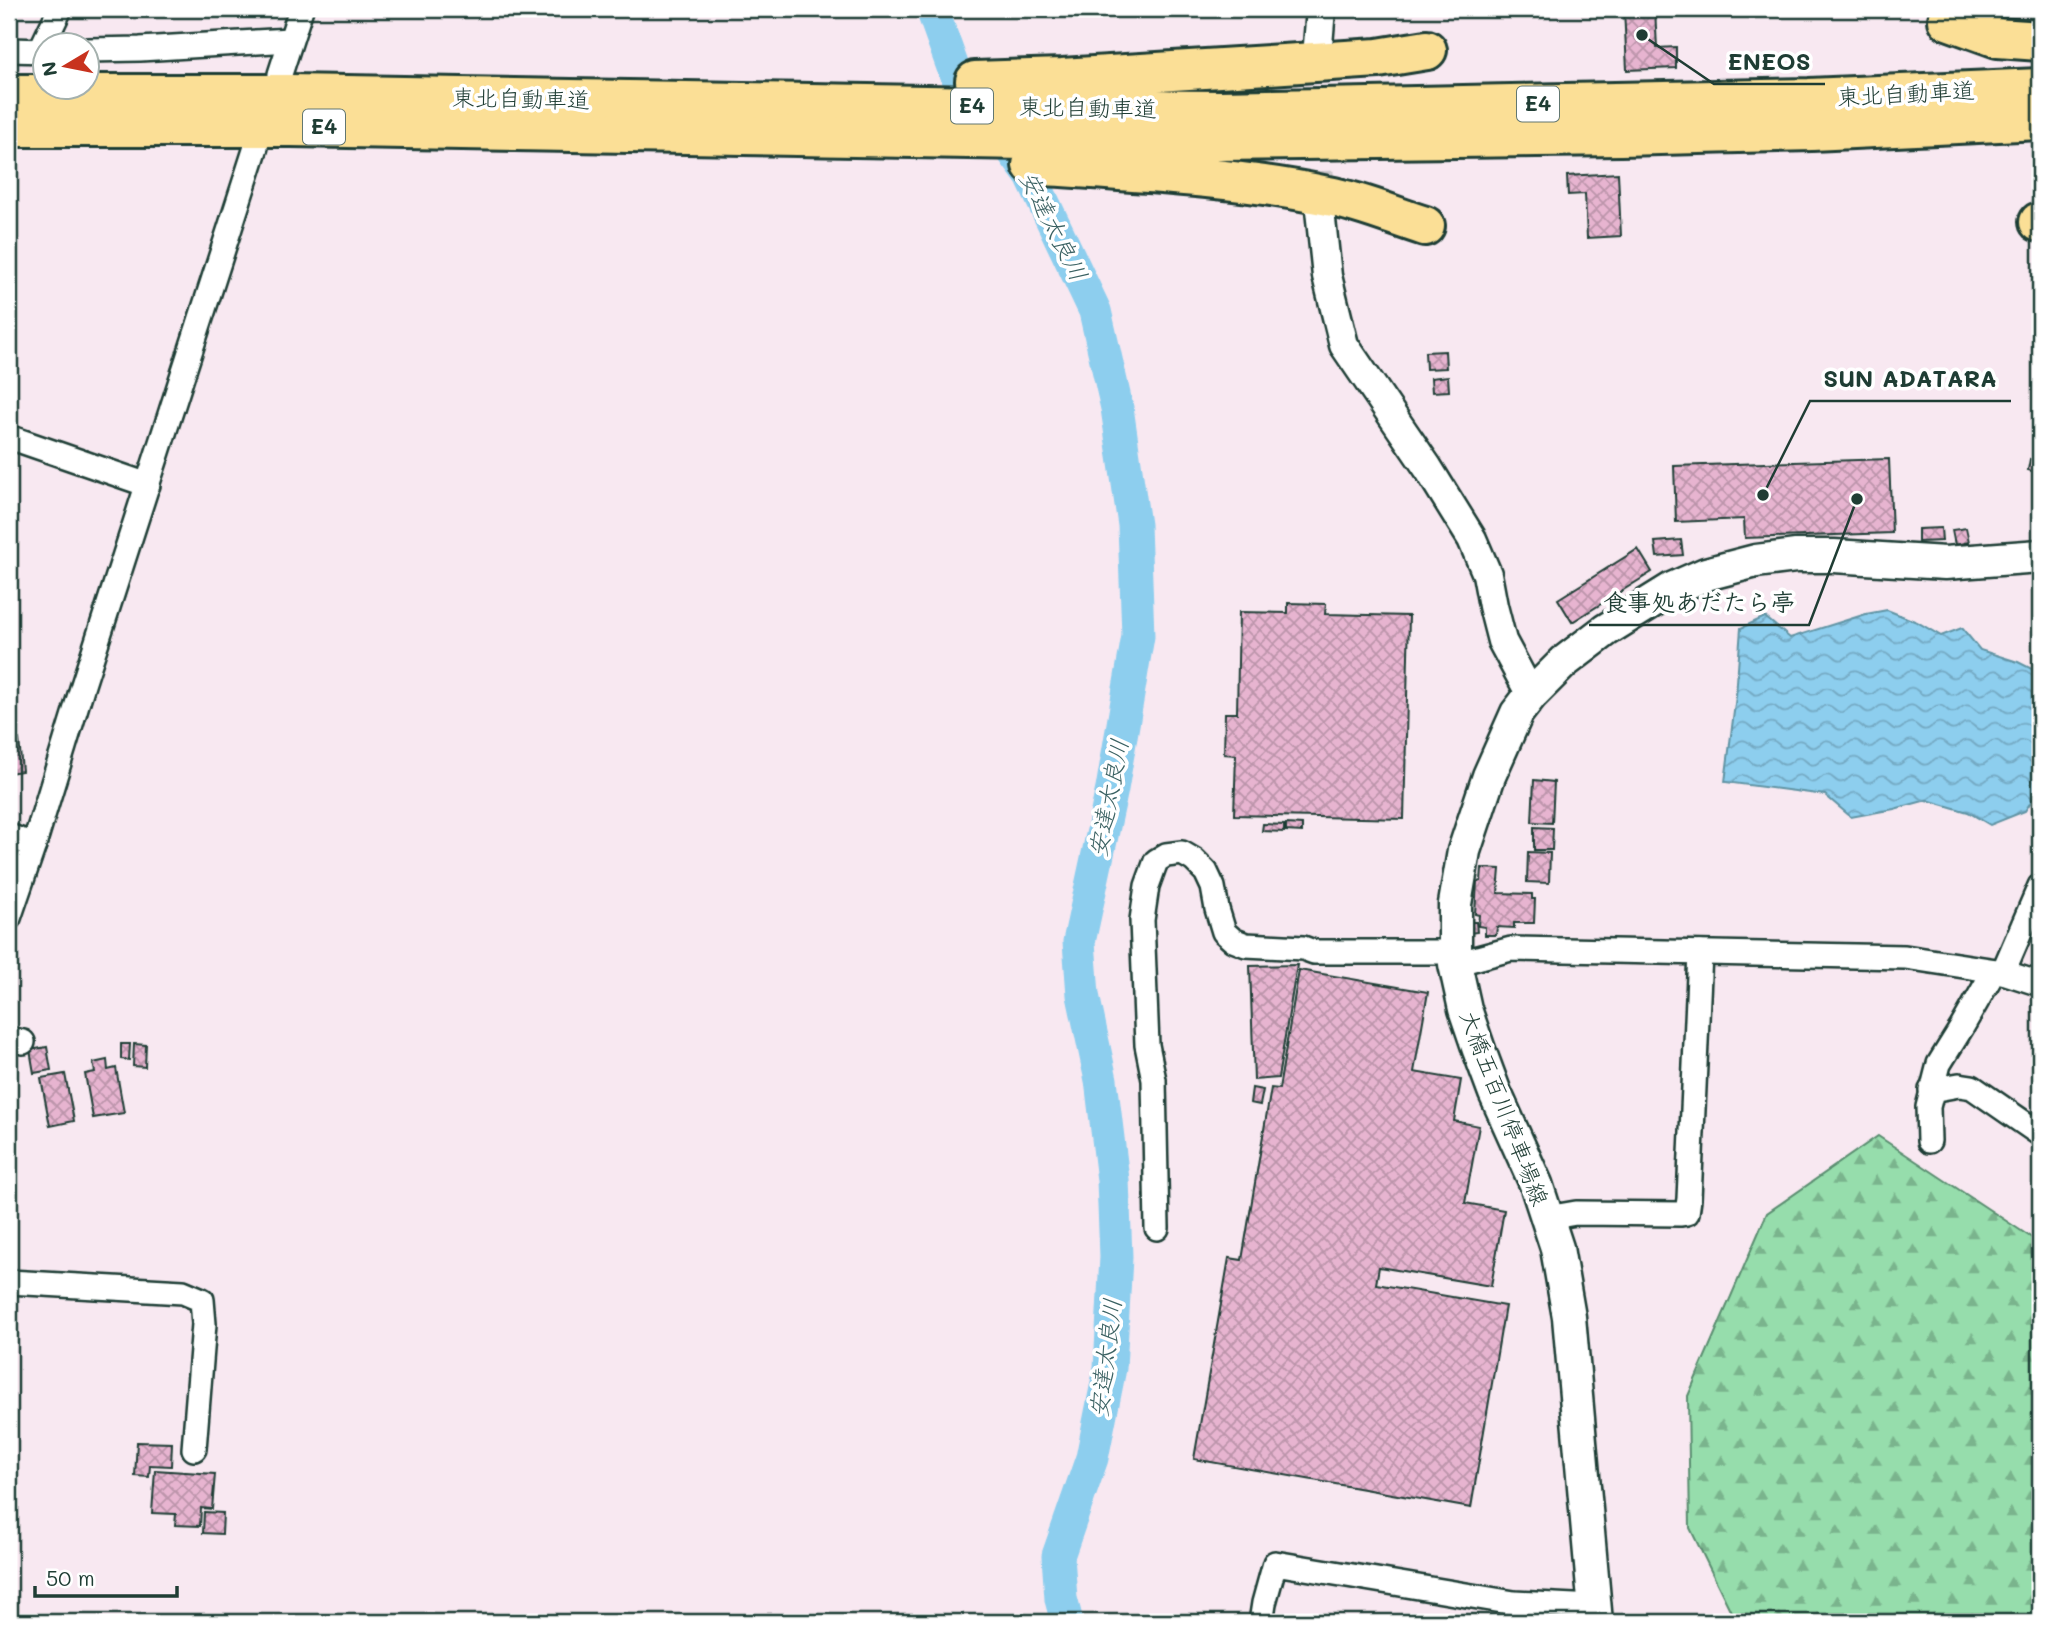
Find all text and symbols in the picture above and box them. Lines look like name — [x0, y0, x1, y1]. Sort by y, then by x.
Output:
north arrow — [32, 32, 102, 102]
callout: ENEOS — [1714, 39, 1825, 84]
text: ENEOS — [1727, 45, 1811, 76]
text: N — [35, 60, 62, 78]
street label: 東北自動車道 — [1836, 74, 1976, 112]
street label: 東北自動車道 — [452, 82, 590, 114]
road number: E4 — [1517, 86, 1559, 122]
road number: E4 — [951, 88, 993, 124]
street label: 東北自動車道 — [1019, 91, 1157, 123]
road number: E4 — [303, 110, 345, 144]
water label: 安達太良川 — [1013, 165, 1095, 286]
callout: SUN ADATARA — [1810, 356, 2011, 401]
text: SUN ADATARA — [1823, 362, 1997, 393]
callout: 食事処あだたら亭 — [1589, 580, 1809, 625]
text: 食事処あだたら亭 — [1603, 586, 1795, 617]
water label: 安達太良川 — [1081, 736, 1134, 860]
street label: 大橋五百川停車場線 — [1454, 1006, 1556, 1210]
water label: 安達太良川 — [1082, 1296, 1127, 1419]
scale bar — [35, 1554, 177, 1598]
text: 50 m — [46, 1564, 95, 1591]

